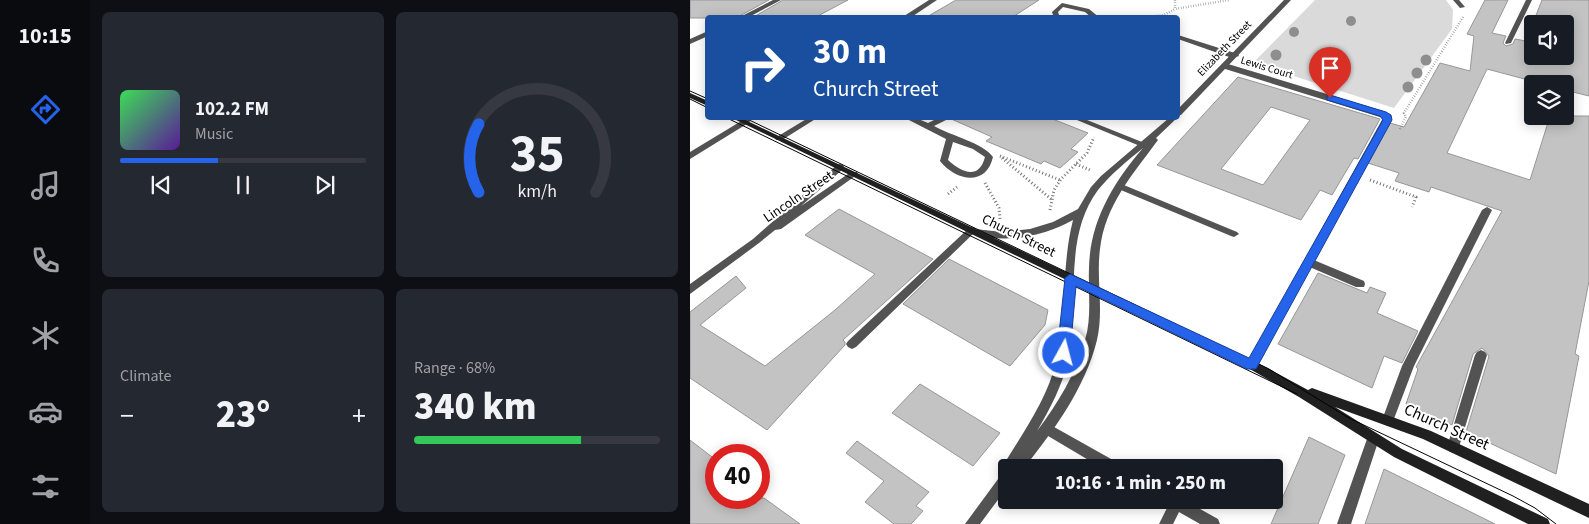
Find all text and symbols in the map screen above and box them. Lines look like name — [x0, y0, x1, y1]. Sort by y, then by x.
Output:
map controls — [1524, 15, 1574, 125]
button: sound — [1524, 15, 1574, 65]
street label: Elizabeth Street — [1194, 17, 1255, 80]
text: 10:15 — [18, 20, 72, 52]
text: 30 m — [813, 27, 887, 77]
icon: right — [730, 35, 795, 100]
pin — [1309, 47, 1351, 98]
street label: Lewis Court — [1239, 52, 1295, 83]
icon: arrive — [1316, 54, 1344, 82]
text: Church Street — [813, 73, 938, 105]
button: layers — [1524, 75, 1574, 125]
icon: directions — [28, 92, 63, 127]
text: 102.2 FM — [195, 96, 269, 123]
text: 35 — [510, 118, 564, 192]
text: Music — [195, 123, 233, 145]
street label: Lincoln Street — [760, 166, 838, 228]
icon: music — [28, 168, 63, 203]
icon: previous — [147, 171, 175, 199]
icon: pause — [229, 171, 257, 199]
icon: next — [311, 171, 339, 199]
text: km/h — [517, 179, 557, 204]
street label: Church Street — [978, 209, 1059, 262]
icon: phone — [28, 243, 63, 278]
icon: climate — [28, 318, 63, 353]
position arrow — [1037, 326, 1089, 378]
text: Range · 68% — [414, 357, 495, 379]
text: Climate — [120, 365, 171, 387]
text: 340 km — [414, 380, 536, 434]
text: 23° — [216, 388, 270, 442]
icon: car — [28, 394, 63, 429]
text: − — [120, 396, 134, 436]
text: + — [352, 396, 366, 436]
street label: Church Street — [1400, 398, 1493, 456]
speed limit sign: 40 — [705, 444, 770, 509]
icon: filters — [28, 469, 63, 504]
text: 10:16 · 1 min · 250 m — [1055, 470, 1226, 497]

